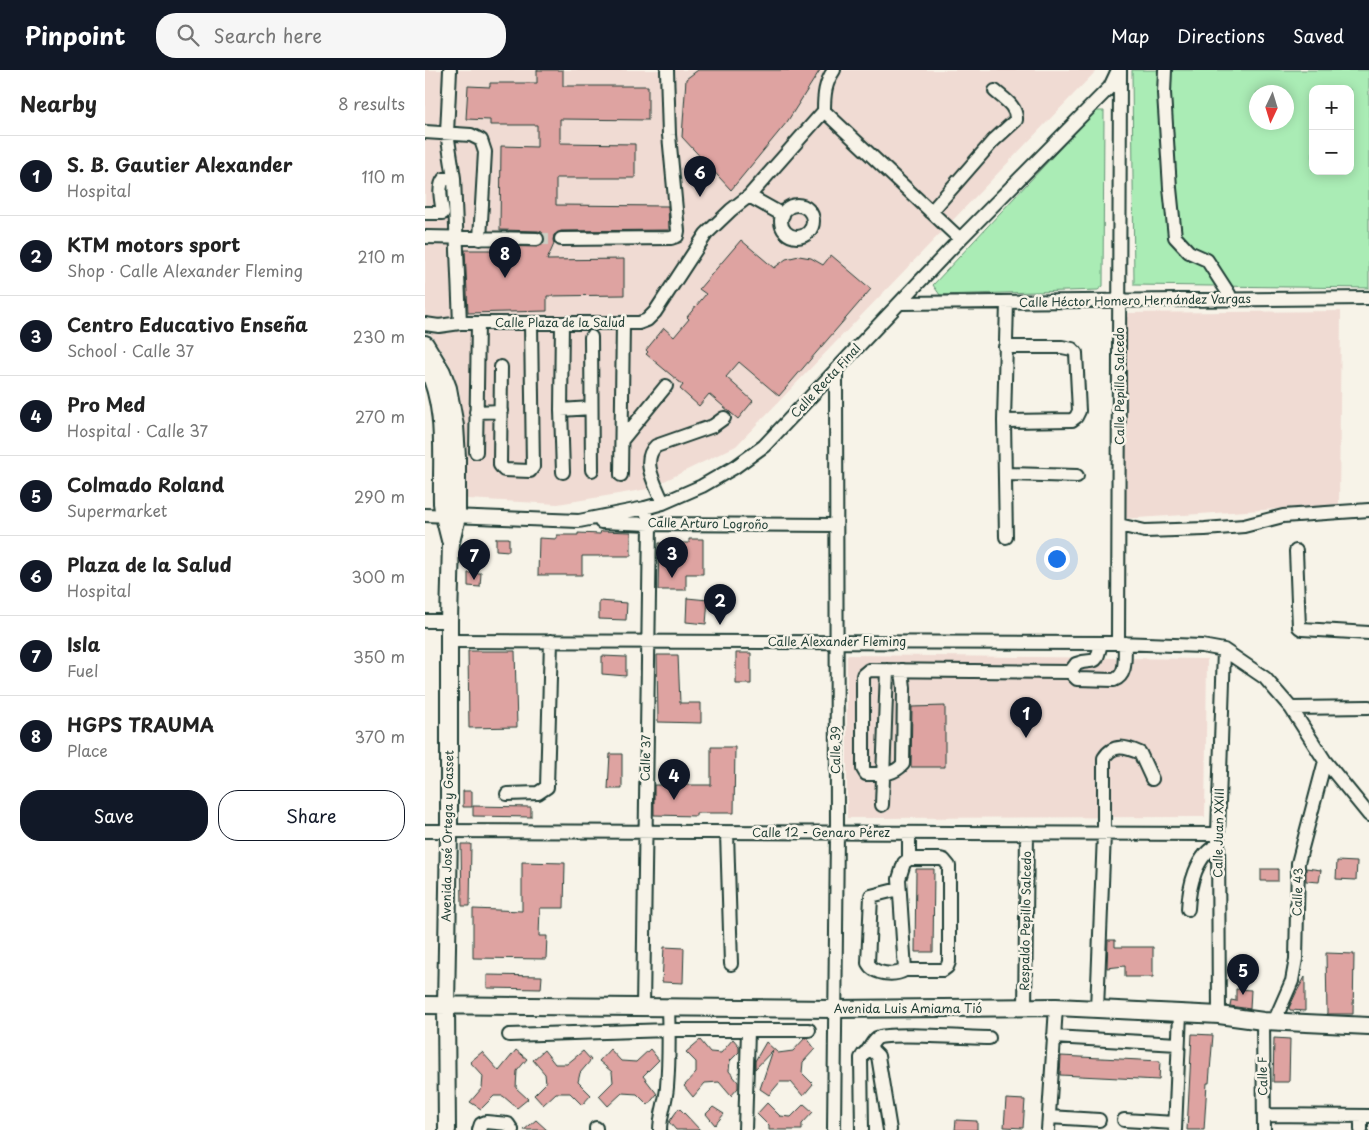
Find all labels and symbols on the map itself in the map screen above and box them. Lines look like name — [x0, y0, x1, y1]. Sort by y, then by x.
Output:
north arrow — [1249, 85, 1294, 130]
pin: 6 — [684, 156, 716, 197]
pin: 8 — [489, 237, 521, 278]
street label: Calle Héctor Homero Hernández Vargas — [1019, 289, 1252, 311]
street label: Calle Plaza de la Salud — [495, 313, 625, 331]
street label: Calle Pepillo Salcedo — [1110, 327, 1128, 445]
street label: Calle Recta Final — [786, 339, 864, 421]
street label: Calle Arturo Logroño — [647, 513, 769, 533]
pin: 3 — [656, 537, 688, 578]
pin: 7 — [458, 539, 490, 580]
your location — [1044, 546, 1070, 572]
pin: 2 — [704, 584, 736, 625]
street label: Calle Alexander Fleming — [768, 632, 906, 650]
pin: 1 — [1010, 697, 1042, 738]
street label: Calle 39 — [826, 726, 844, 774]
street label: Calle 37 — [636, 734, 654, 782]
street label: Avenida José Ortega y Gasset — [437, 750, 457, 922]
pin: 4 — [658, 759, 690, 800]
street label: Calle Juan XXIII — [1208, 788, 1228, 878]
street label: Calle 12 - Genaro Pérez — [752, 823, 890, 841]
street label: Respaldo Pepillo Salcedo — [1015, 851, 1035, 991]
street label: Calle 43 — [1287, 867, 1307, 917]
pin: 5 — [1227, 954, 1259, 995]
street label: Avenida Luis Amiama Tió — [834, 999, 983, 1017]
street label: Calle F — [1253, 1056, 1271, 1096]

